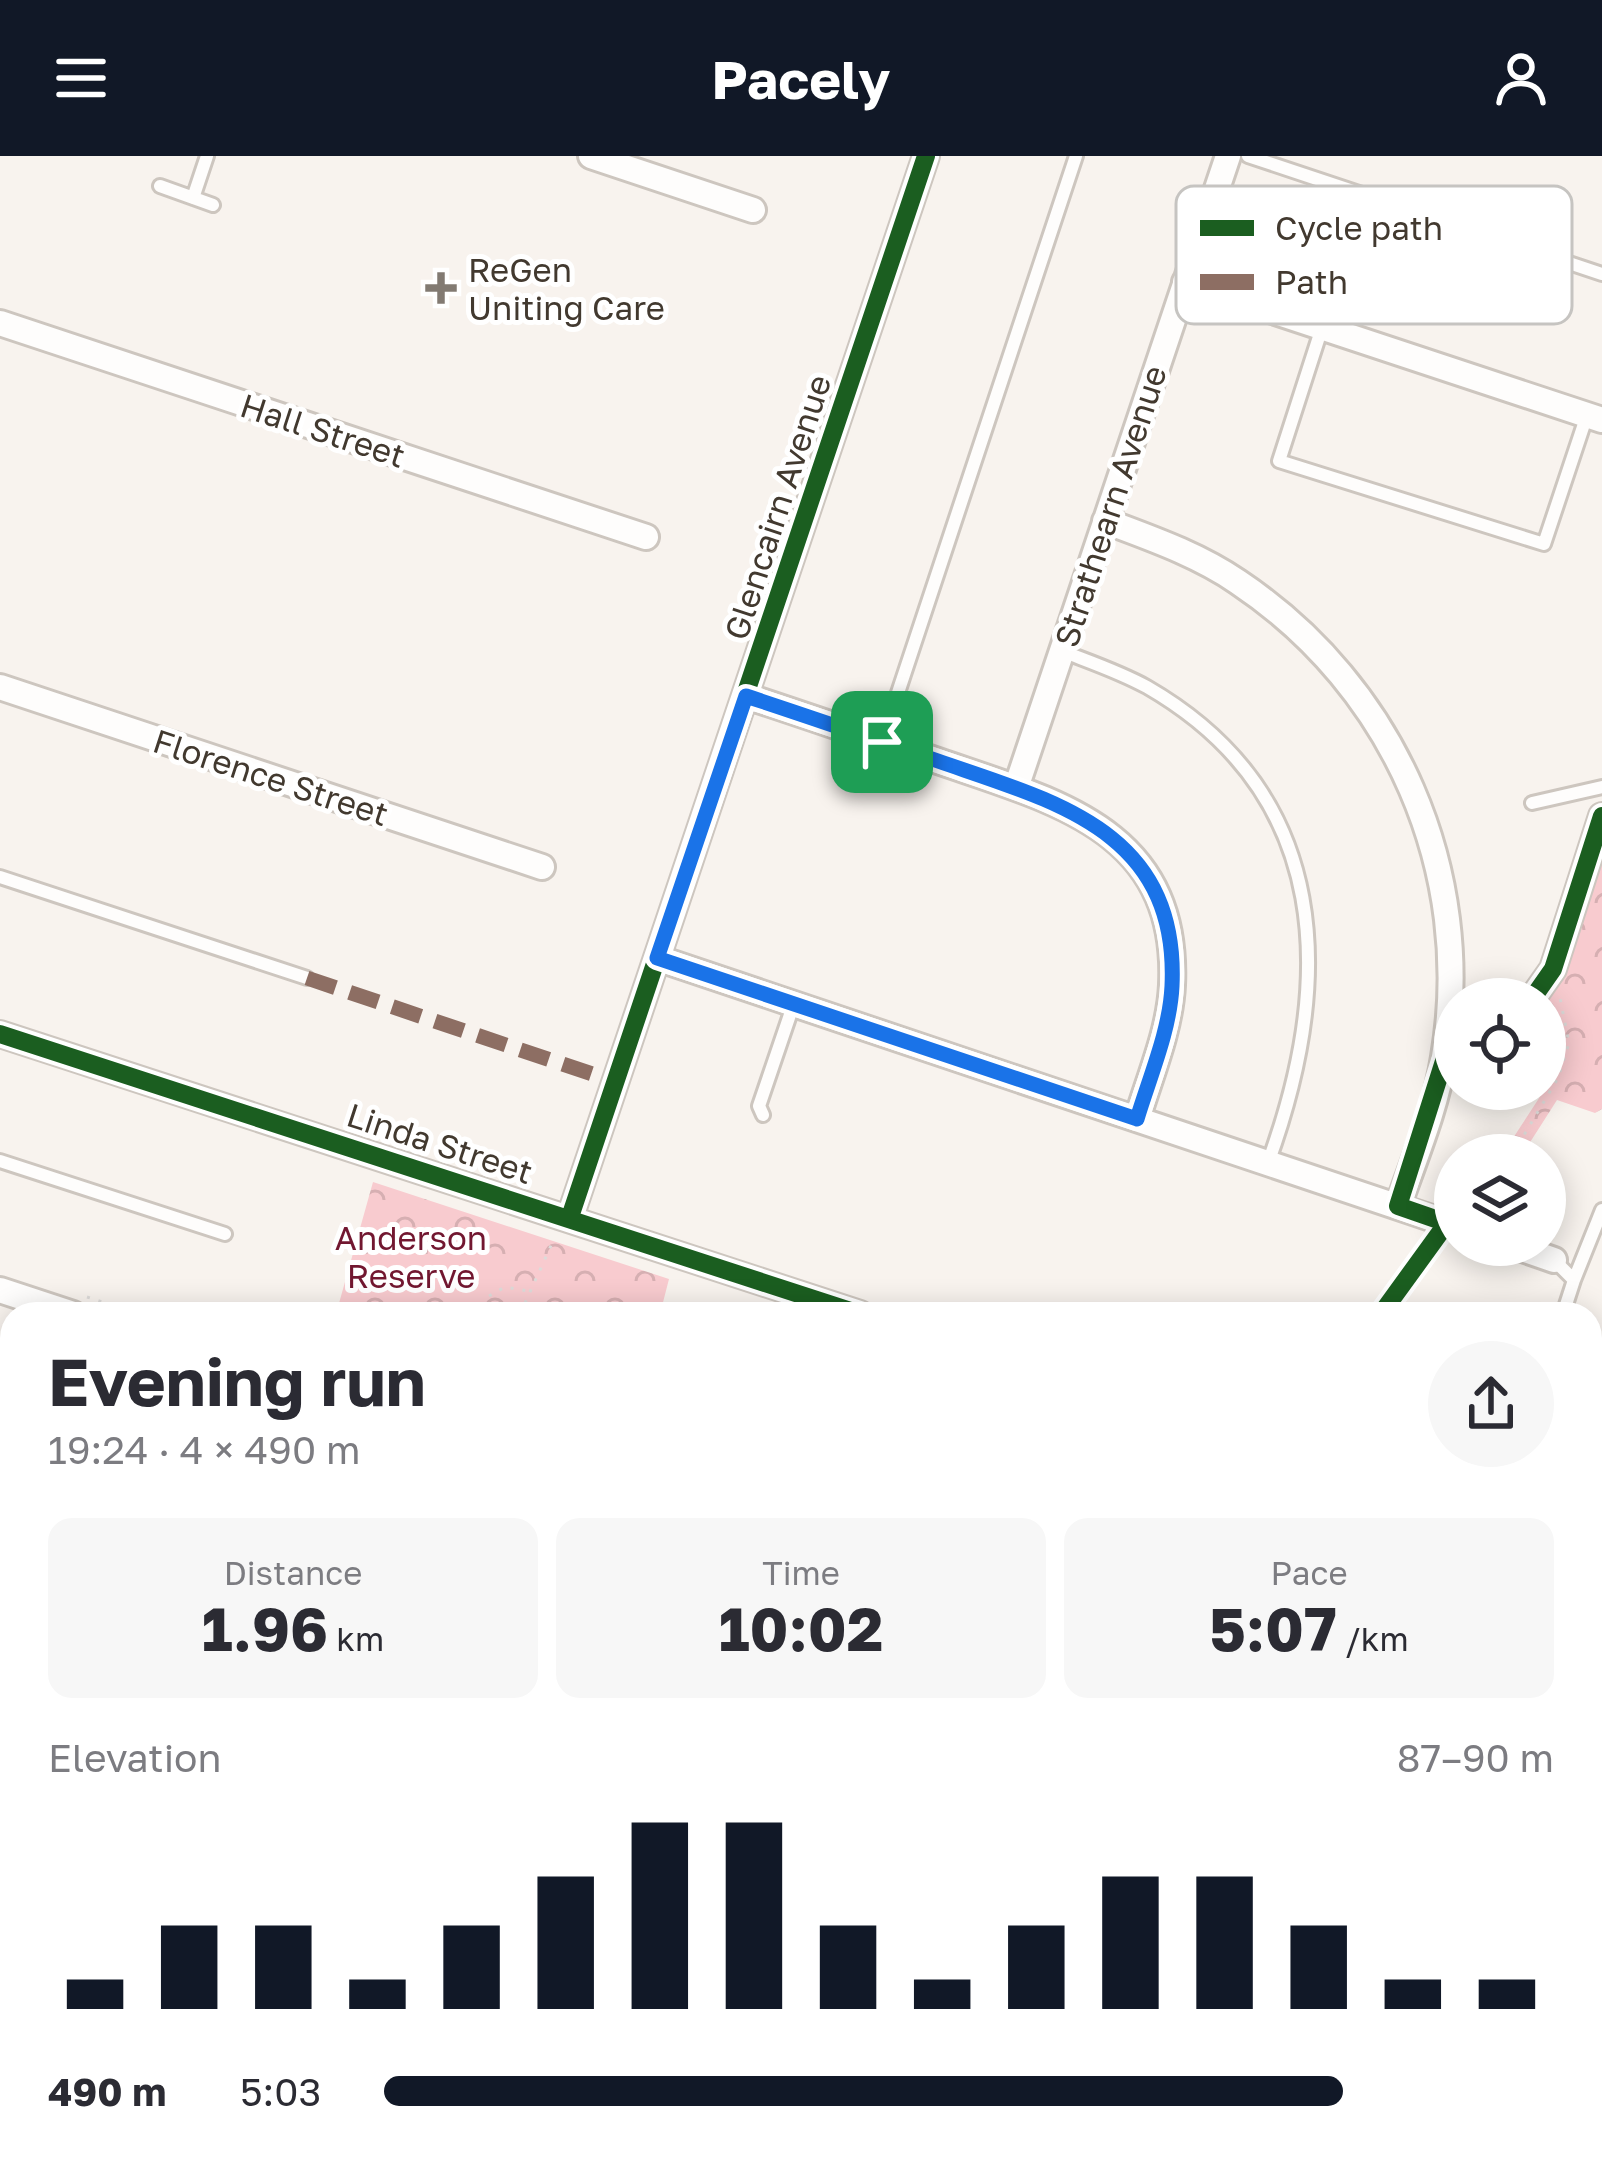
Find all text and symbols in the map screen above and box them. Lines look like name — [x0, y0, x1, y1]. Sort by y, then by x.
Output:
icon: menu — [48, 45, 114, 111]
icon: person — [1488, 45, 1554, 111]
text: Pacely — [711, 46, 891, 111]
legend — [1176, 186, 1572, 324]
text: Cycle path — [1275, 208, 1443, 247]
place label: ReGen Uniting Care — [468, 250, 665, 327]
text: Path — [1275, 262, 1348, 301]
marker: ReGen Uniting Care — [425, 272, 457, 304]
street label: Strathearn Avenue — [1046, 360, 1174, 652]
street label: Glencairn Avenue — [716, 370, 838, 644]
street label: Hall Street — [236, 385, 410, 475]
pin — [831, 691, 933, 793]
icon: arrive — [849, 709, 915, 775]
street label: Florence Street — [149, 721, 393, 833]
map controls — [1434, 978, 1566, 1266]
button: locate — [1434, 978, 1566, 1110]
street label: Linda Street — [342, 1095, 538, 1191]
button: layers — [1434, 1134, 1566, 1266]
park label: Anderson Reserve — [335, 1218, 487, 1295]
text: Evening run — [48, 1341, 426, 1421]
button: share — [1428, 1341, 1554, 1467]
text: 19:24 · 4 × 490 m — [48, 1426, 360, 1473]
text: Distance — [224, 1553, 362, 1592]
text: Time — [762, 1553, 840, 1592]
text: Pace — [1270, 1553, 1348, 1592]
text: 1.96 — [202, 1592, 328, 1664]
text: 10:02 — [719, 1592, 883, 1664]
text: 5:07 — [1209, 1592, 1337, 1664]
text: km — [328, 1619, 384, 1658]
text: /km — [1337, 1619, 1409, 1658]
text: Elevation — [48, 1734, 221, 1781]
text: 87–90 m — [1397, 1734, 1554, 1781]
text: 490 m — [48, 2068, 166, 2115]
text: 5:03 — [240, 2068, 321, 2115]

